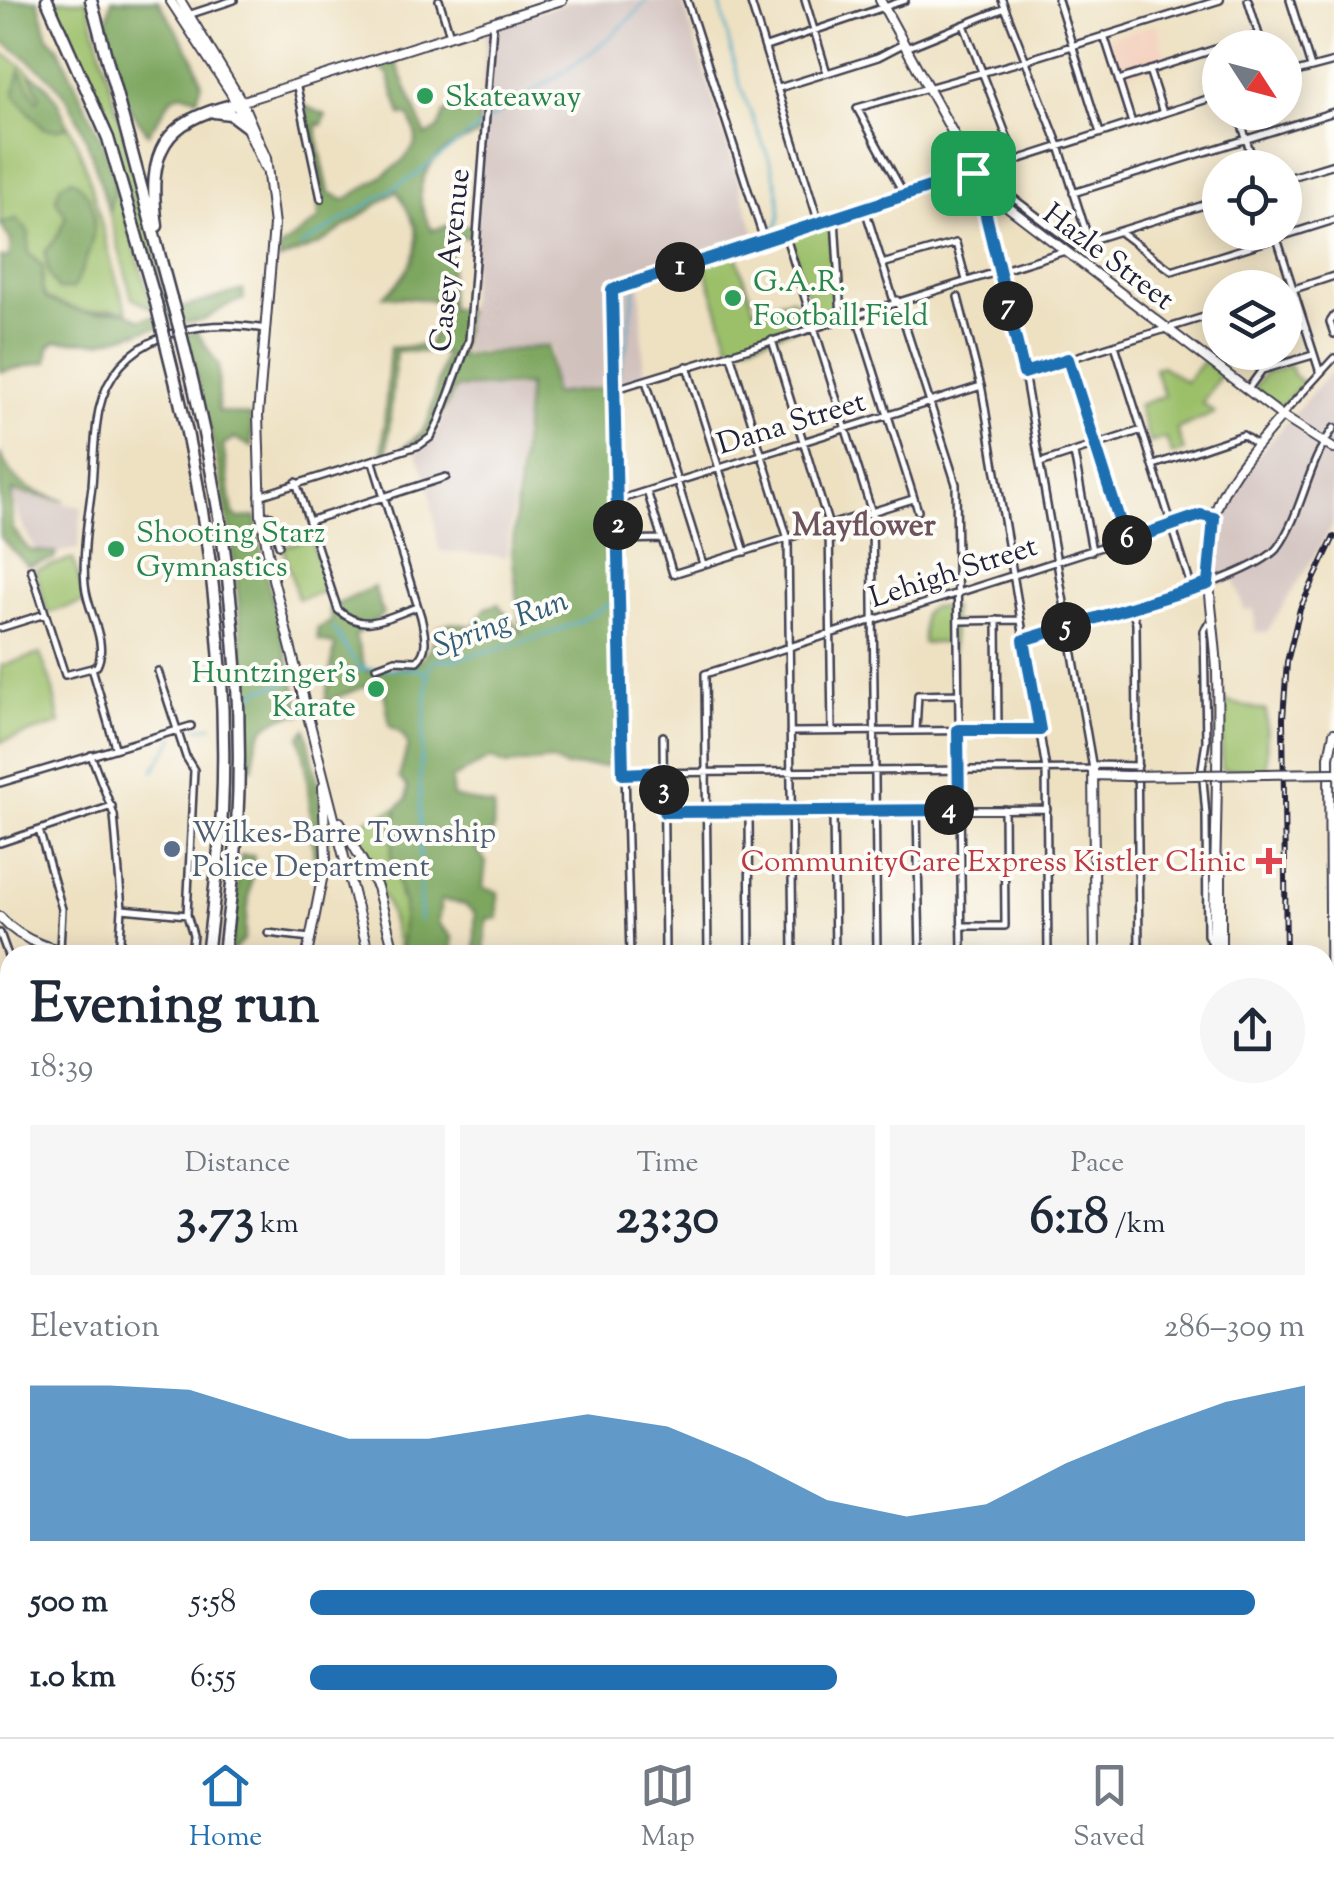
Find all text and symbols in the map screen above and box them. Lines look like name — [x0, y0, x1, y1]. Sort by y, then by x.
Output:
north arrow — [1202, 30, 1302, 130]
map controls — [1202, 30, 1302, 370]
place label: Skateaway — [445, 77, 581, 120]
marker: Skateaway — [414, 85, 436, 107]
pin — [931, 131, 1016, 216]
icon: arrive — [946, 146, 1001, 201]
button: locate — [1202, 150, 1302, 250]
street label: Casey Avenue — [420, 166, 483, 354]
street label: Hazle Street — [1033, 194, 1182, 322]
pin: 1 — [655, 242, 705, 292]
text: 1 — [675, 247, 685, 287]
place label: G.A.R. Football Field — [753, 262, 929, 339]
button: layers — [1202, 270, 1302, 370]
pin: 7 — [983, 281, 1033, 331]
text: 7 — [1001, 286, 1015, 326]
marker: G.A.R. Football Field — [722, 287, 744, 309]
street label: Dana Street — [712, 381, 871, 467]
pin: 2 — [593, 500, 643, 550]
district label: Mayflower — [792, 504, 937, 550]
text: 2 — [611, 505, 625, 545]
place label: Shooting Starz Gymnastics — [136, 513, 325, 590]
pin: 6 — [1102, 515, 1152, 565]
text: 6 — [1120, 520, 1134, 560]
street label: Lehigh Street — [864, 526, 1043, 621]
marker: Shooting Starz Gymnastics — [105, 538, 127, 560]
water label: Spring Run — [427, 579, 575, 670]
pin: 5 — [1041, 602, 1091, 652]
text: 5 — [1061, 607, 1071, 647]
place label: Huntzinger's Karate — [191, 653, 356, 730]
marker: Huntzinger's Karate — [365, 678, 387, 700]
pin: 3 — [639, 765, 689, 815]
text: 3 — [658, 770, 670, 810]
pin: 4 — [924, 785, 974, 835]
text: 4 — [942, 790, 956, 830]
place label: Wilkes-Barre Township Police Department — [192, 813, 496, 890]
marker: Wilkes-Barre Township Police Department — [161, 838, 183, 860]
place label: CommunityCare Express Kistler Clinic — [741, 842, 1246, 885]
marker: CommunityCare Express Kistler Clinic — [1256, 848, 1282, 874]
text: Evening run — [30, 968, 319, 1047]
button: share — [1200, 978, 1305, 1083]
text: 18:39 — [30, 1045, 93, 1091]
text: Distance — [185, 1144, 290, 1184]
text: Time — [636, 1144, 699, 1184]
text: Pace — [1071, 1144, 1124, 1184]
text: 3.73 — [176, 1184, 254, 1256]
text: 23:30 — [616, 1184, 719, 1256]
text: 6:18 — [1030, 1184, 1109, 1256]
text: km — [254, 1205, 299, 1245]
text: /km — [1109, 1205, 1165, 1245]
text: Elevation — [30, 1305, 160, 1351]
text: 286–309 m — [1164, 1305, 1305, 1351]
text: 500 m — [30, 1580, 108, 1626]
text: 5:58 — [190, 1580, 236, 1626]
text: 1.0 km — [30, 1655, 116, 1701]
text: 6:55 — [190, 1655, 236, 1701]
tab: Home — [189, 1758, 262, 1858]
tab: Map — [640, 1758, 695, 1858]
tab: Saved — [1073, 1758, 1145, 1858]

